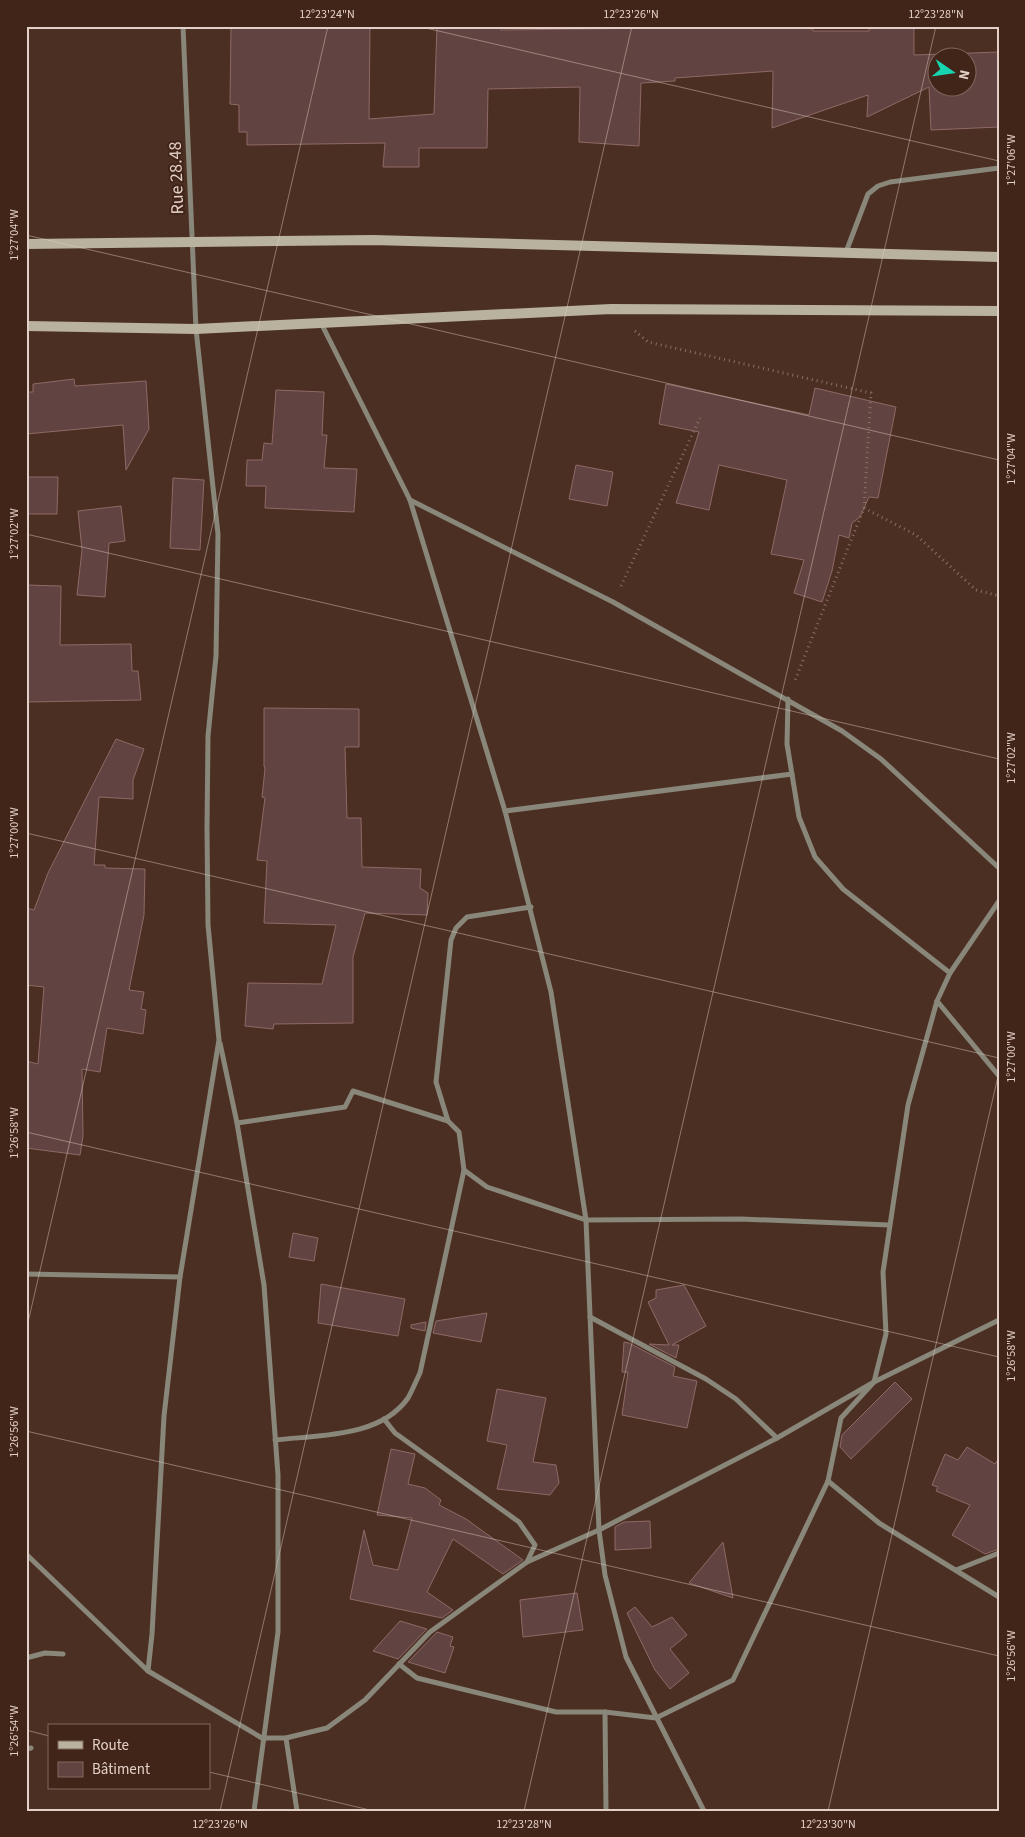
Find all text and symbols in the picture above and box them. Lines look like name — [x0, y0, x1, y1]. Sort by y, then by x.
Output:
text: 12°23'24"N — [299, 6, 355, 23]
text: 12°23'26"N — [603, 6, 659, 23]
text: 12°23'28"N — [908, 6, 964, 23]
north arrow — [928, 48, 978, 98]
text: N — [953, 68, 974, 81]
text: 1°27'06"W — [1003, 134, 1020, 186]
street label: Rue 28.48 — [163, 141, 190, 215]
text: 1°27'04"W — [6, 209, 23, 261]
text: 1°27'04"W — [1003, 433, 1020, 485]
text: 1°27'02"W — [6, 508, 23, 560]
text: 1°27'02"W — [1003, 732, 1020, 784]
text: 1°27'00"W — [6, 807, 23, 859]
text: 1°27'00"W — [1003, 1031, 1020, 1083]
text: 1°26'58"W — [6, 1107, 23, 1159]
text: 1°26'58"W — [1003, 1330, 1020, 1382]
text: 1°26'56"W — [6, 1406, 23, 1458]
text: 1°26'56"W — [1003, 1630, 1020, 1682]
text: 1°26'54"W — [6, 1705, 23, 1757]
legend — [48, 1724, 210, 1790]
text: Route — [92, 1735, 129, 1756]
text: Bâtiment — [92, 1759, 150, 1780]
text: 12°23'26"N — [192, 1816, 248, 1833]
text: 12°23'28"N — [496, 1816, 552, 1833]
text: 12°23'30"N — [800, 1816, 856, 1833]

